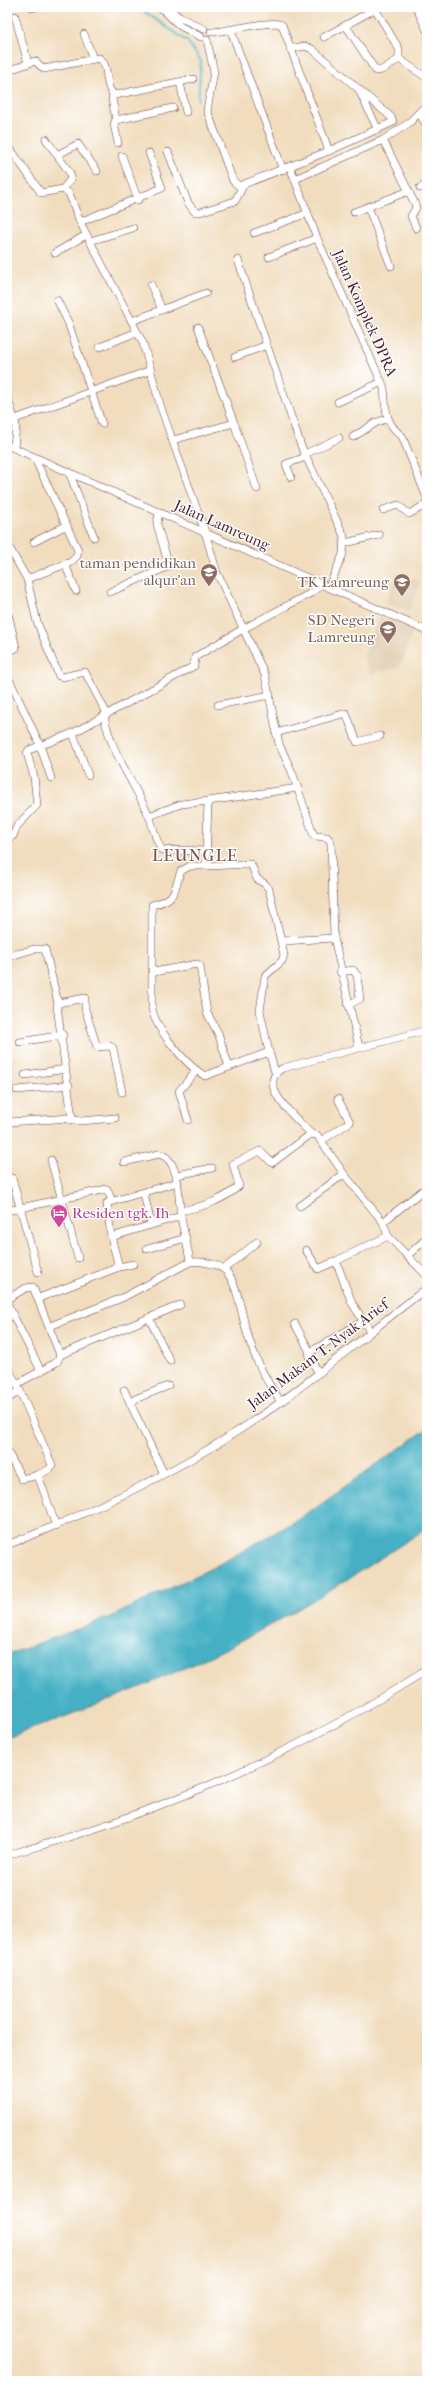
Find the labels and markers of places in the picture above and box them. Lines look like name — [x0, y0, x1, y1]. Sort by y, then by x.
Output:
place label: taman pendidikan alqur'an — [80, 554, 196, 589]
school or university icon: taman pendidikan alqur'an — [199, 562, 219, 587]
school or university icon: TK Lamreung — [392, 572, 412, 597]
place label: TK Lamreung — [297, 573, 390, 591]
place label: SD Negeri Lamreung — [308, 611, 376, 646]
school or university icon: SD Negeri Lamreung — [378, 619, 398, 644]
hotel icon: Residen tgk. Ih — [49, 1203, 69, 1228]
place label: Residen tgk. Ih — [72, 1204, 170, 1222]

